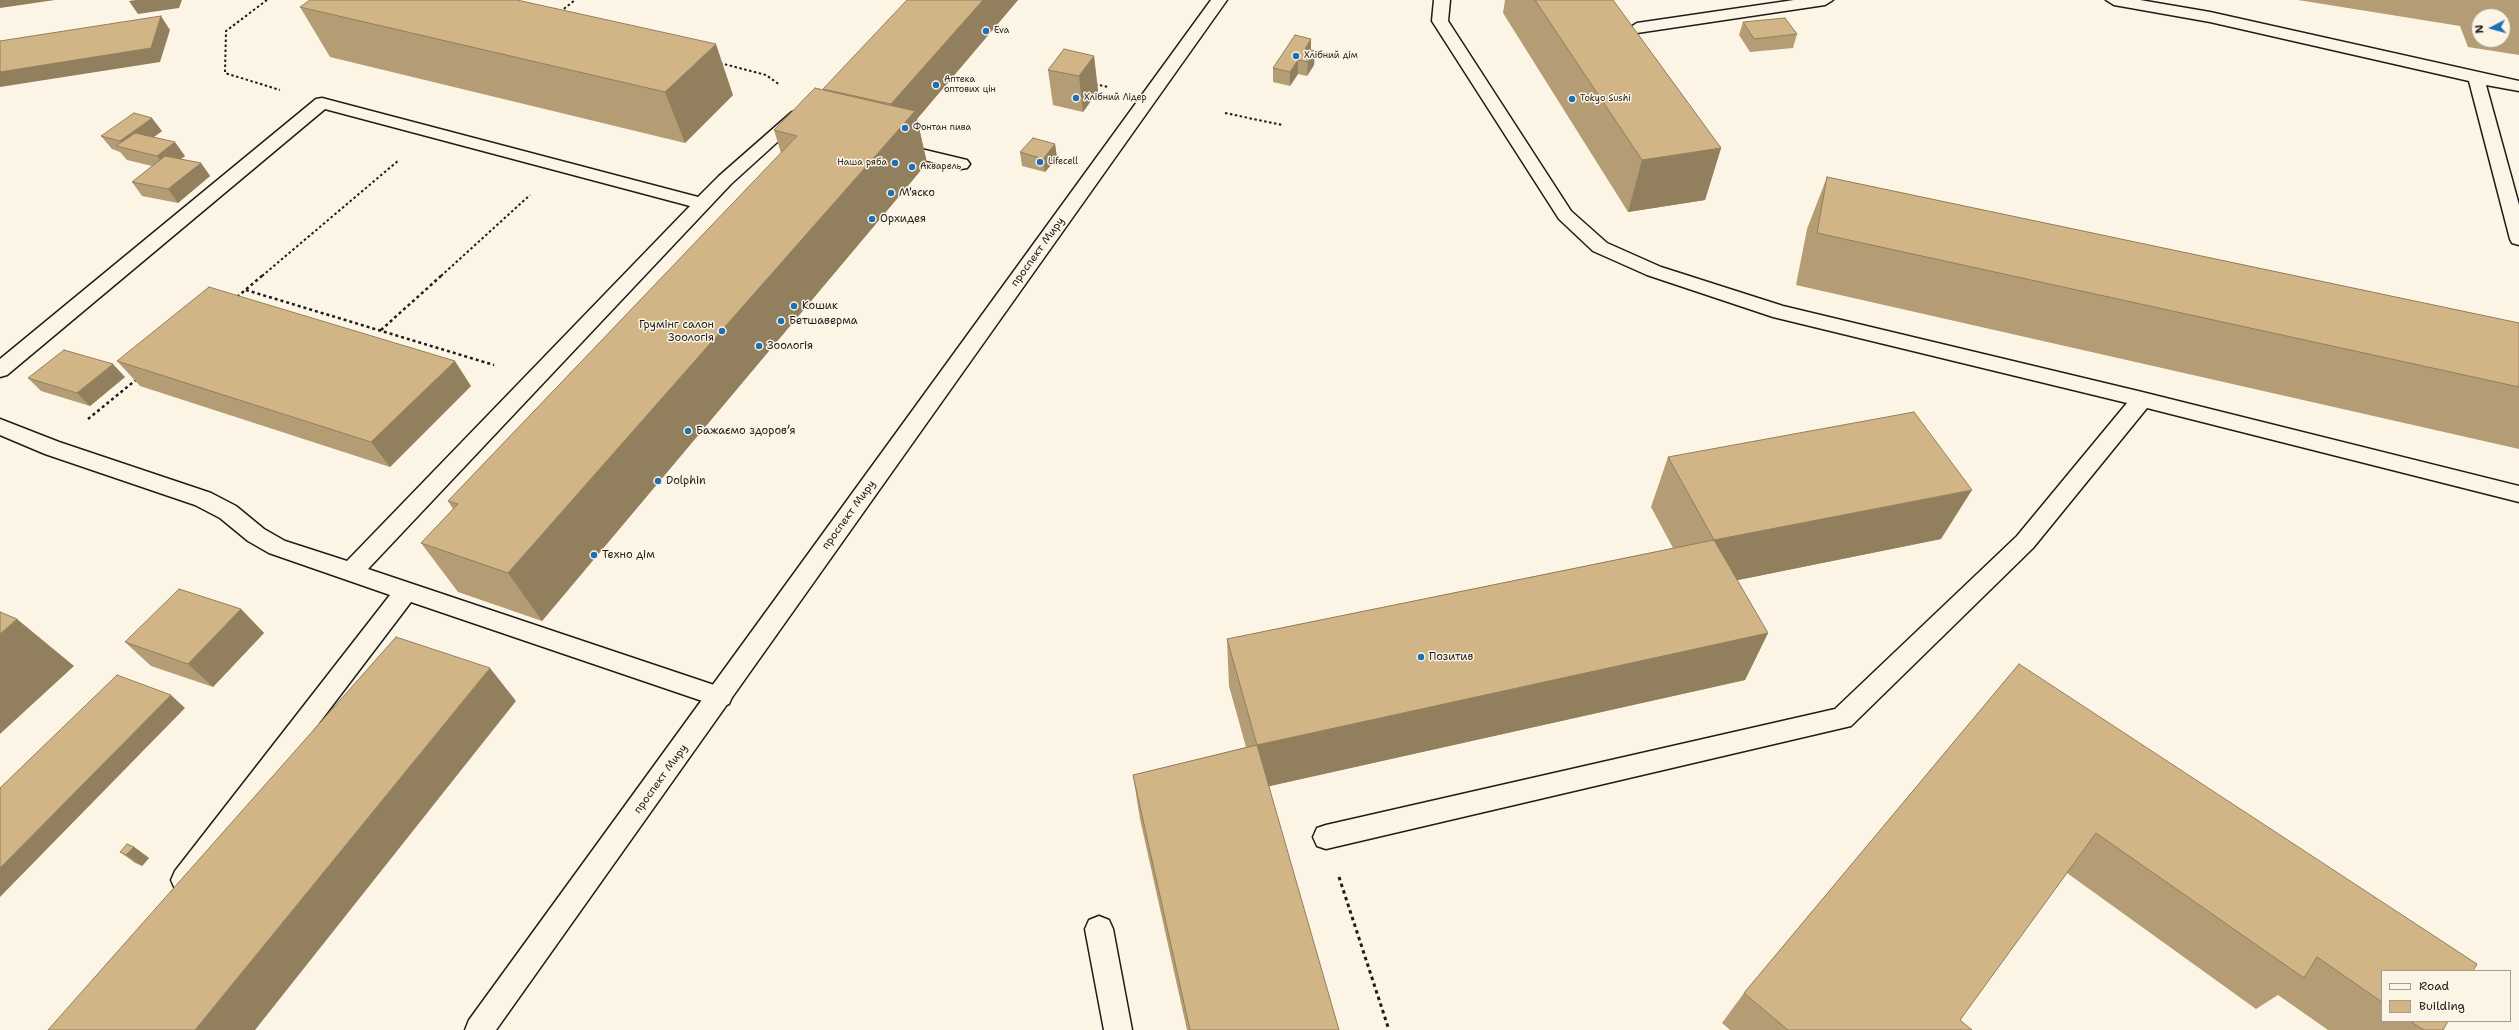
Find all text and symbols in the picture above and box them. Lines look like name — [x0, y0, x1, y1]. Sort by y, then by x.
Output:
north arrow — [2471, 8, 2511, 48]
text: N — [2472, 24, 2487, 34]
marker: Eva — [981, 26, 991, 36]
place label: Eva — [994, 26, 1009, 36]
marker: Хлібний дім — [1291, 51, 1301, 61]
place label: Хлібний дім — [1304, 51, 1358, 61]
place label: Аптека оптових цін — [944, 75, 996, 96]
marker: Аптека оптових цін — [931, 80, 941, 90]
marker: Хлібний Лідер — [1071, 93, 1081, 103]
place label: Хлібний Лідер — [1084, 93, 1147, 103]
marker: Tokyo Sushi — [1567, 94, 1577, 104]
place label: Tokyo Sushi — [1580, 94, 1631, 104]
marker: Фонтан пива — [900, 123, 910, 133]
place label: Фонтан пива — [913, 123, 971, 133]
marker: Lifecell — [1035, 157, 1045, 167]
place label: Lifecell — [1048, 157, 1078, 167]
place label: Наша ряба — [837, 158, 887, 168]
marker: Наша ряба — [890, 158, 900, 168]
marker: Акварель — [907, 162, 917, 172]
place label: Акварель — [920, 162, 961, 172]
place label: М'яско — [899, 186, 935, 200]
marker: М'яско — [886, 188, 896, 198]
place label: Орхидея — [880, 212, 926, 226]
marker: Орхидея — [867, 214, 877, 224]
street label: проспект Миру — [1008, 215, 1068, 289]
place label: Кошик — [802, 299, 838, 313]
marker: Кошик — [789, 301, 799, 311]
place label: Бетшаверма — [789, 314, 858, 328]
marker: Бетшаверма — [776, 316, 786, 326]
place label: Грумінг салон Зоологія — [639, 318, 714, 344]
marker: Грумінг салон Зоологія — [717, 326, 727, 336]
place label: Зоологія — [767, 339, 813, 353]
marker: Зоологія — [754, 341, 764, 351]
place label: Бажаємо здоровʼя — [696, 424, 796, 438]
marker: Бажаємо здоровʼя — [683, 426, 693, 436]
place label: Dolphin — [666, 474, 706, 488]
marker: Dolphin — [653, 476, 663, 486]
street label: проспект Миру — [819, 478, 879, 552]
place label: Техно дім — [602, 548, 655, 562]
marker: Техно дім — [589, 550, 599, 560]
place label: Позитив — [1429, 650, 1473, 664]
marker: Позитив — [1416, 652, 1426, 662]
street label: проспект Миру — [631, 742, 691, 816]
legend — [2381, 970, 2511, 1022]
text: Road — [2419, 978, 2449, 994]
text: Building — [2419, 998, 2465, 1014]

